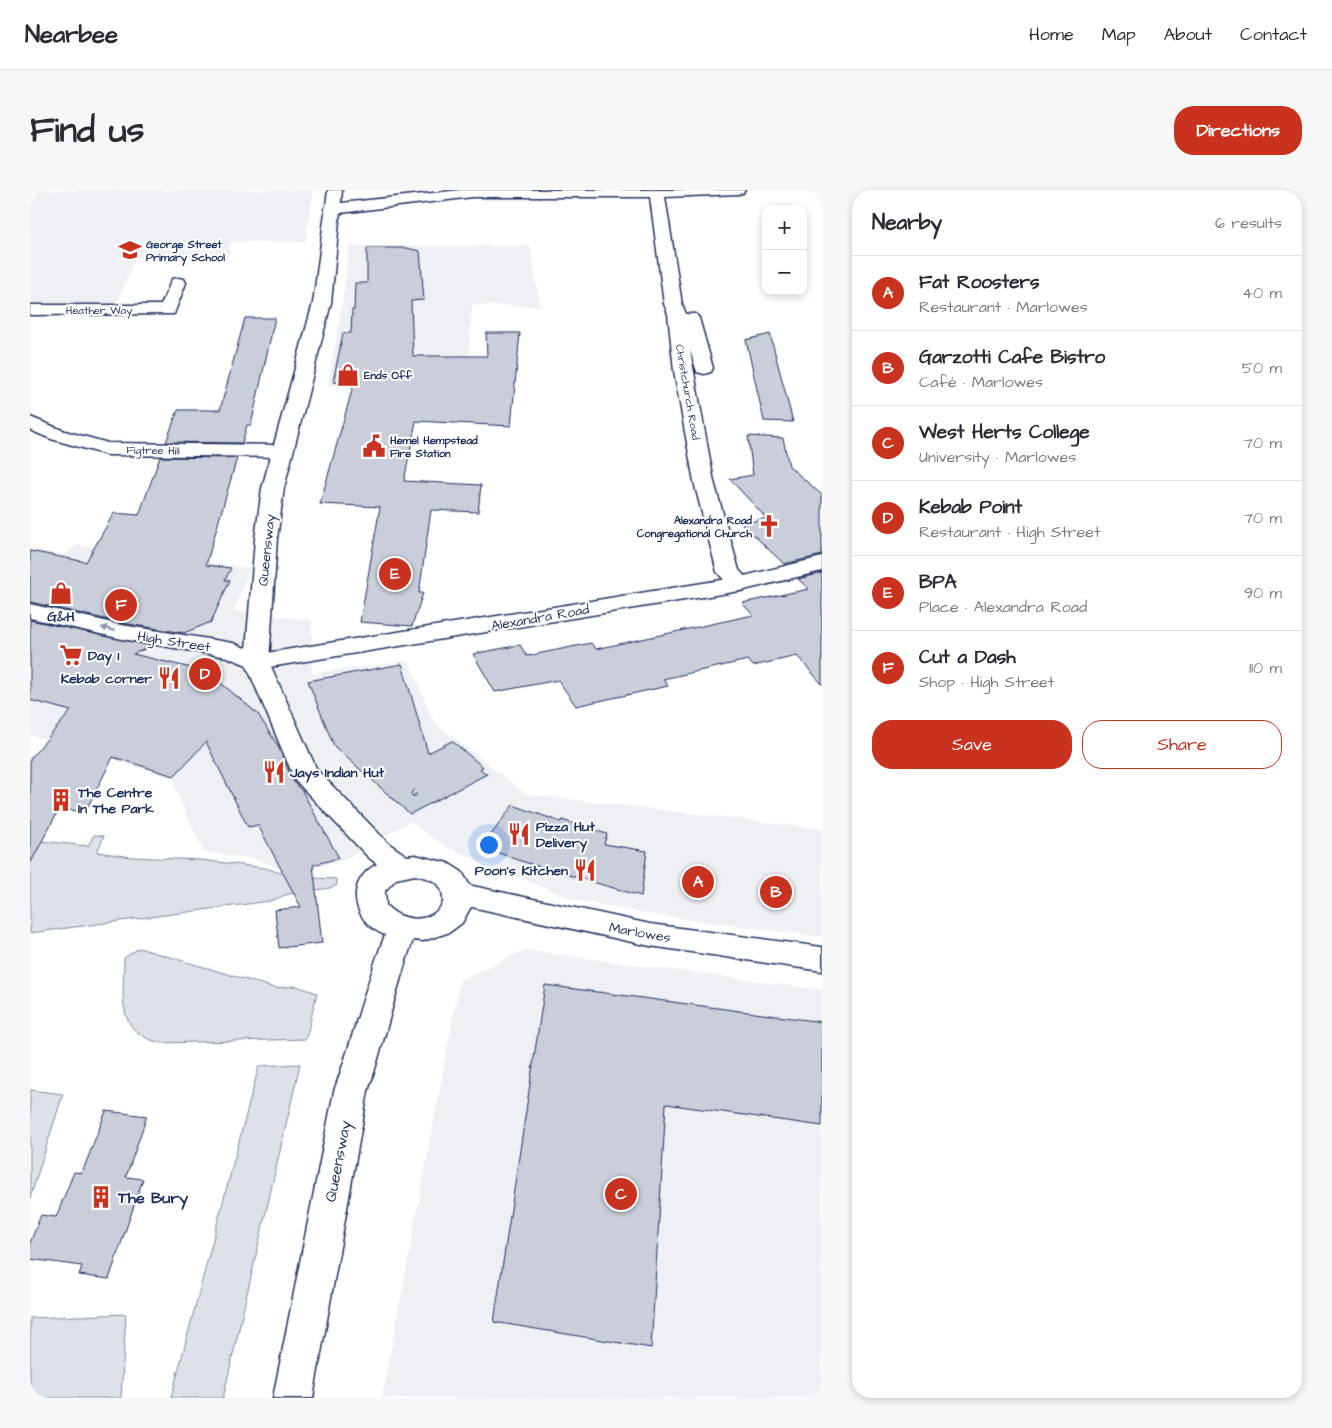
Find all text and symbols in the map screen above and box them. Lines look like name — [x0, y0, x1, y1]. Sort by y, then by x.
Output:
text: Nearbee — [25, 18, 118, 52]
text: Home — [1029, 22, 1074, 47]
text: Map — [1102, 22, 1136, 47]
text: About — [1164, 22, 1212, 47]
text: Contact — [1240, 22, 1307, 47]
text: Find us — [30, 106, 144, 155]
button: Directions — [1174, 106, 1302, 155]
map controls — [762, 205, 807, 295]
button: + — [762, 205, 807, 250]
text: Nearby — [872, 208, 942, 237]
text: 6 results — [1215, 212, 1282, 234]
school or university icon: George Street Primary School — [117, 237, 143, 263]
place label: George Street Primary School — [146, 237, 225, 267]
button: − — [762, 250, 807, 295]
text: Fat Roosters — [919, 269, 1040, 296]
text: A — [883, 282, 893, 304]
text: 40 m — [1242, 282, 1282, 304]
text: Restaurant · Marlowes — [919, 296, 1088, 318]
street label: Heather Way — [66, 303, 132, 319]
street label: Christchurch Road — [672, 343, 703, 442]
text: Garzotti Cafe Bistro — [919, 344, 1105, 371]
text: B — [882, 357, 894, 379]
text: 50 m — [1242, 357, 1282, 379]
shop icon: Ends Off — [335, 362, 361, 388]
place label: Ends Off — [364, 368, 412, 383]
text: Café · Marlowes — [919, 371, 1043, 393]
text: West Herts College — [919, 419, 1090, 446]
text: C — [882, 432, 894, 454]
text: 70 m — [1243, 432, 1282, 454]
public building icon: Hemel Hempstead Fire Station — [361, 433, 387, 459]
place label: Hemel Hempstead Fire Station — [389, 433, 478, 461]
street label: Figtree Hill — [126, 443, 180, 459]
text: University · Marlowes — [919, 446, 1076, 468]
text: Kebab Point — [919, 494, 1022, 521]
text: D — [883, 507, 893, 529]
text: 70 m — [1243, 507, 1282, 529]
street label: Queensway — [253, 513, 281, 587]
place label: Alexandra Road Congregational Church — [637, 513, 753, 543]
church icon: Alexandra Road Congregational Church — [756, 513, 782, 539]
text: Restaurant · High Street — [919, 521, 1100, 543]
pin: E — [379, 555, 411, 593]
text: BPA — [919, 569, 957, 596]
shop icon: G&H — [48, 580, 74, 606]
text: E — [883, 582, 893, 604]
text: 90 m — [1244, 582, 1282, 604]
pin: F — [105, 586, 137, 624]
text: Place · Alexandra Road — [919, 596, 1087, 618]
street label: Alexandra Road — [490, 600, 591, 636]
place label: G&H — [47, 607, 75, 627]
one-way arrow — [101, 625, 116, 633]
street label: High Street — [136, 626, 212, 658]
supermarket icon: Day 1 — [58, 642, 84, 668]
text: Cut a Dash — [919, 644, 1016, 671]
place label: Day 1 — [88, 646, 119, 666]
pin: D — [189, 655, 221, 693]
text: F — [882, 657, 894, 679]
text: 110 m — [1249, 657, 1282, 679]
restaurant icon: Kebab corner — [156, 665, 182, 691]
place label: Kebab corner — [61, 669, 152, 689]
text: Shop · High Street — [919, 671, 1054, 693]
button: Save — [872, 720, 1072, 769]
button: Share — [1082, 720, 1282, 769]
restaurant icon: Jays Indian Hut — [261, 759, 287, 785]
place label: Jays Indian Hut — [289, 763, 385, 783]
place label: The Centre In The Park — [77, 783, 154, 819]
house number: 6 — [412, 785, 419, 800]
building icon: The Centre In The Park — [48, 787, 74, 813]
place label: Pizza Hut Delivery — [536, 817, 595, 853]
restaurant icon: Pizza Hut Delivery — [506, 821, 532, 847]
your location — [476, 832, 502, 858]
restaurant icon: Poon's Kitchen — [572, 857, 598, 883]
place label: Poon's Kitchen — [475, 861, 568, 881]
pin: A — [682, 863, 714, 901]
pin: B — [760, 873, 792, 911]
street label: Marlowes — [607, 918, 672, 948]
street label: Queensway — [319, 1118, 358, 1204]
pin: C — [605, 1175, 637, 1213]
building icon: The Bury — [88, 1184, 114, 1210]
place label: The Bury — [117, 1187, 188, 1210]

